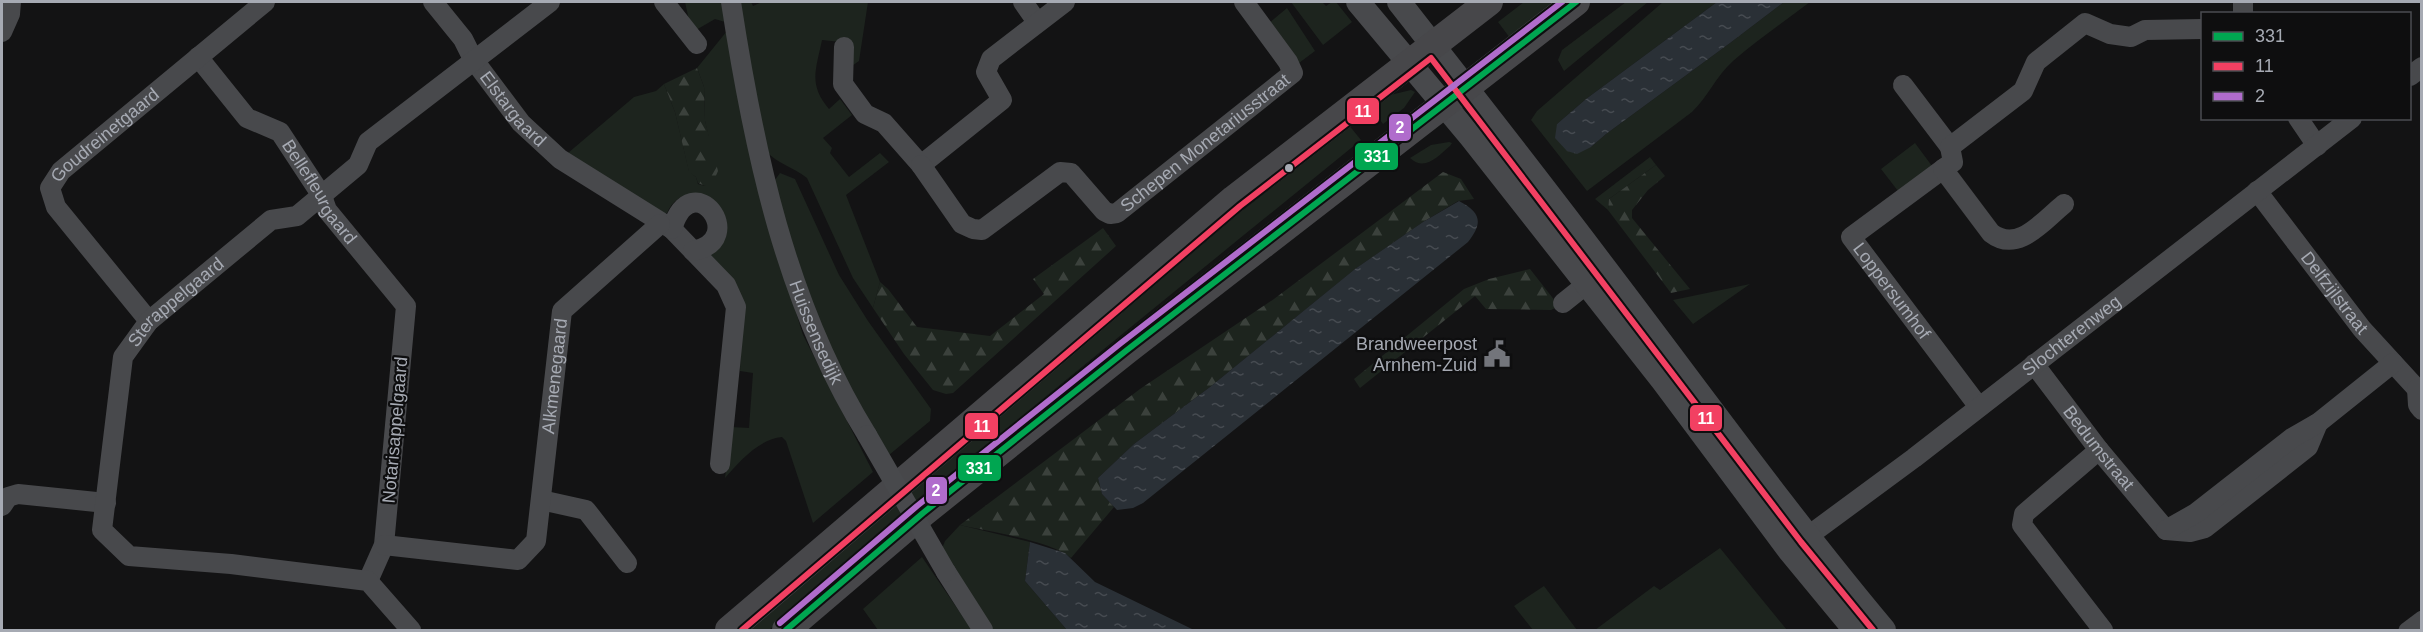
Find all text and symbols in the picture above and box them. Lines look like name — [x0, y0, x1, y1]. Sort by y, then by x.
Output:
legend — [2201, 12, 2411, 120]
text: 331 — [2255, 26, 2285, 46]
text: 11 — [2255, 56, 2274, 76]
street label: Elstargaard — [476, 67, 550, 151]
street label: Schepen Monetariusstraat — [1117, 70, 1294, 216]
street label: Goudreinetgaard — [47, 84, 163, 186]
text: 2 — [2255, 86, 2265, 106]
line badge: 11 — [1346, 97, 1380, 125]
text: 11 — [1355, 103, 1372, 120]
line badge: 2 — [1388, 113, 1412, 142]
text: 2 — [1396, 119, 1405, 136]
street label: Bellefleurgaard — [278, 136, 361, 248]
line badge: 331 — [1354, 142, 1399, 171]
text: 331 — [1364, 148, 1390, 165]
unlabelled marker — [1283, 162, 1295, 174]
street label: Loppersumhof — [1849, 239, 1935, 344]
street label: Delfzijlstraat — [2297, 248, 2372, 338]
street label: Sterappelgaard — [124, 253, 228, 351]
street label: Huissensedijk — [785, 278, 847, 388]
street label: Slochterenweg — [2018, 291, 2125, 380]
street label: Alkmenegaard — [538, 317, 571, 435]
place label: Brandweerpost Arnhem-Zuid — [1356, 334, 1477, 375]
public building icon: Brandweerpost Arnhem-Zuid — [1482, 339, 1512, 369]
street label: Notarisappelgaard — [379, 356, 411, 504]
street label: Bedumstraat — [2059, 402, 2138, 494]
line badge: 11 — [1689, 404, 1723, 432]
text: 11 — [1698, 410, 1715, 427]
line badge: 11 — [964, 412, 999, 440]
text: 11 — [974, 418, 991, 435]
line badge: 331 — [957, 454, 1002, 482]
text: 331 — [966, 460, 992, 477]
line badge: 2 — [925, 476, 948, 505]
text: 2 — [932, 482, 941, 499]

